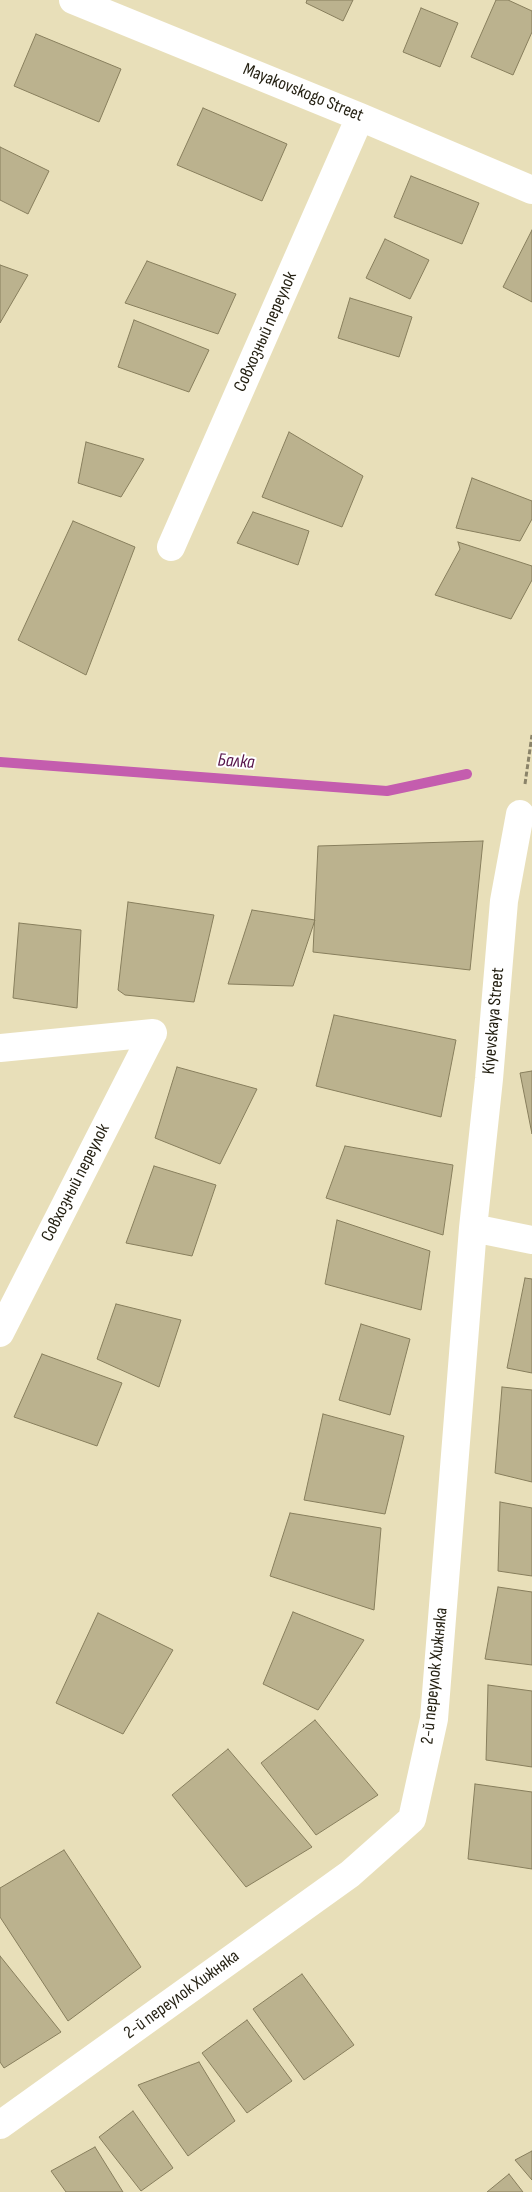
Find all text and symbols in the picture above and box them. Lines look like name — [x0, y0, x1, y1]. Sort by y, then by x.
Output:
street label: Mayakovskogo Street — [240, 59, 366, 127]
street label: Совхозный переулок — [230, 269, 302, 395]
water label: Балка — [217, 749, 255, 775]
street label: Kiyevskaya Street — [479, 967, 509, 1075]
street label: Совхозный переулок — [37, 1121, 115, 1245]
street label: 2-й переулок Хижняка — [417, 1607, 453, 1745]
street label: 2-й переулок Хижняка — [120, 1946, 244, 2044]

